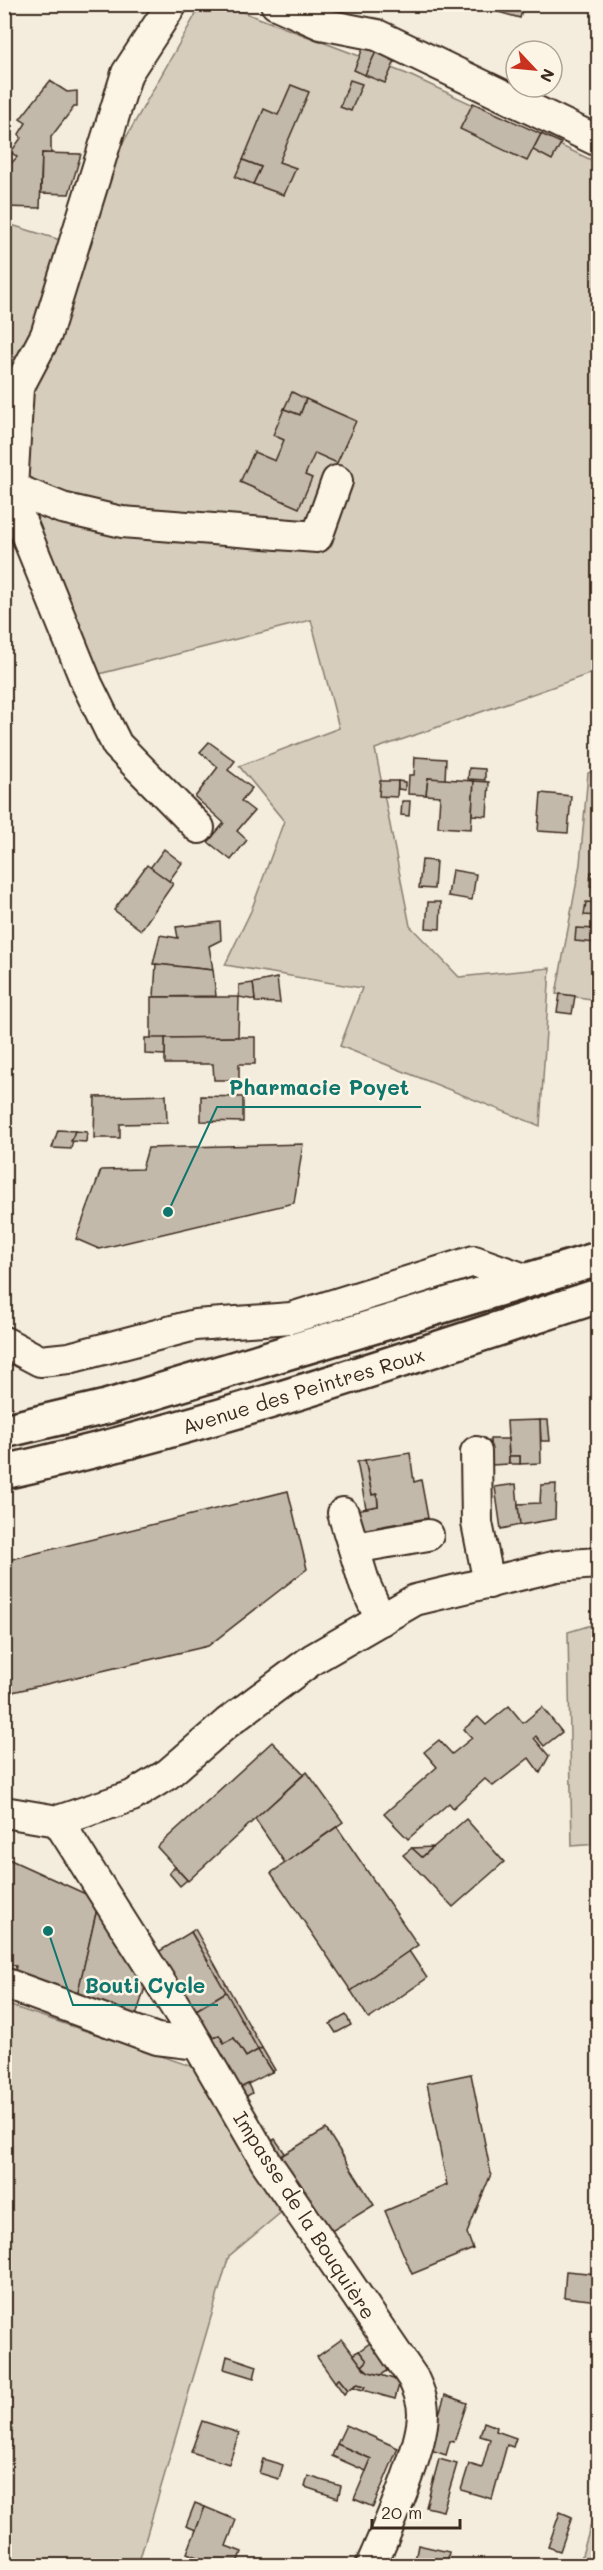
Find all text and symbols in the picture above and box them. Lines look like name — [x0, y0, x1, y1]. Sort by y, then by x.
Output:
north arrow — [504, 39, 564, 99]
text: N — [536, 66, 560, 86]
callout: Pharmacie Poyet — [217, 1068, 421, 1107]
text: Pharmacie Poyet — [229, 1073, 409, 1101]
street label: Avenue des Peintres Roux — [179, 1341, 427, 1439]
callout: Bouti Cycle — [73, 1966, 218, 2005]
text: Bouti Cycle — [85, 1971, 205, 1999]
street label: Impasse de la Bouquière — [228, 2106, 382, 2324]
scale bar — [372, 2492, 460, 2530]
text: 20 m — [381, 2500, 422, 2524]

